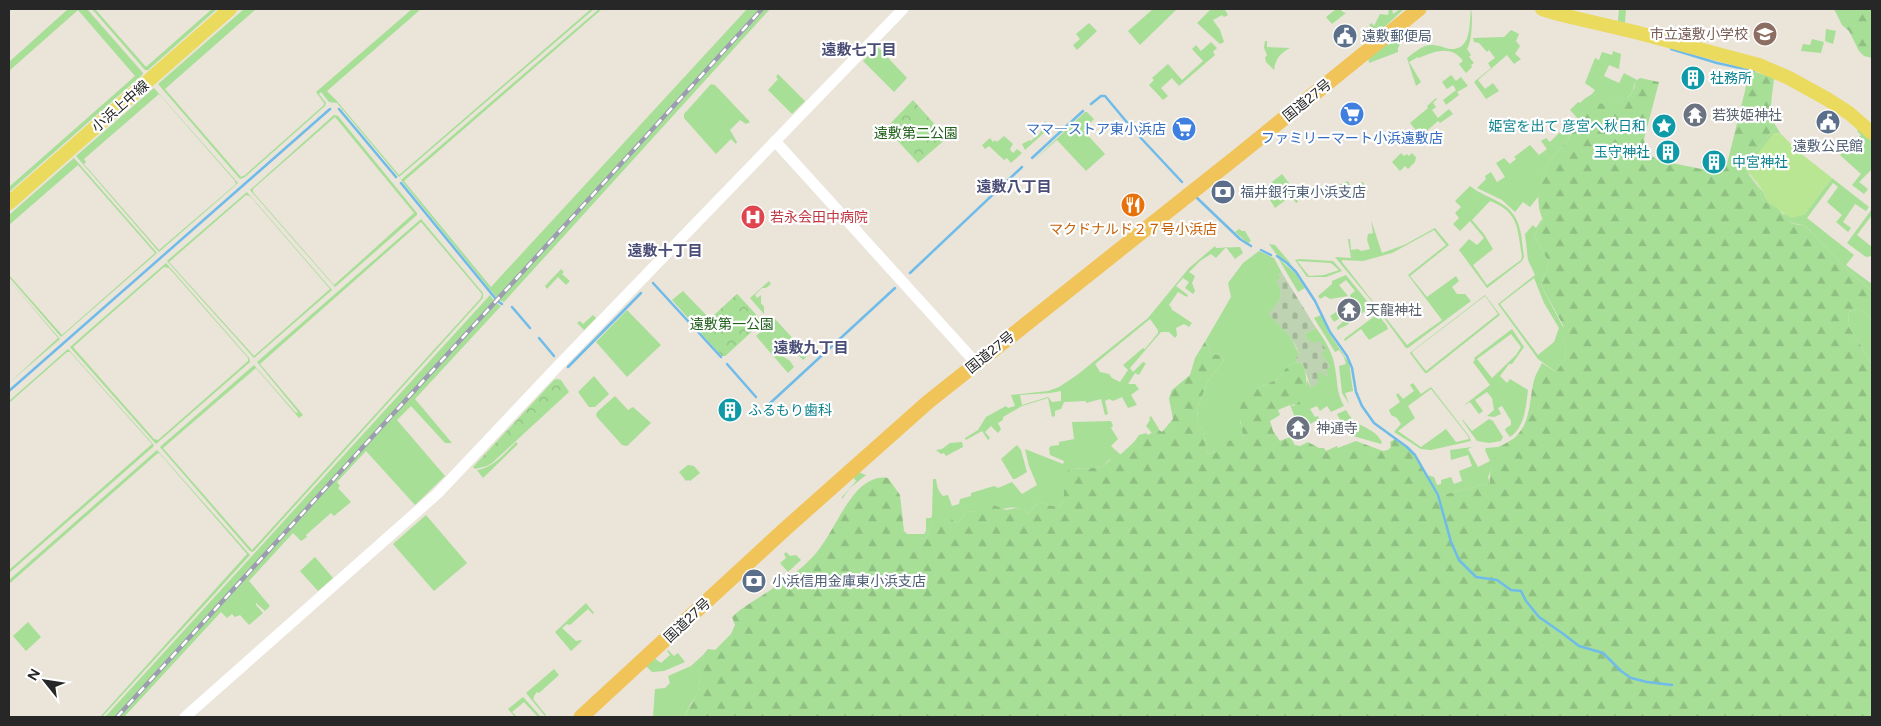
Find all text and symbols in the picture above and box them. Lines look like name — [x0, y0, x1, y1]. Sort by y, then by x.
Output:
school or university icon: 市立遠敷小学校 — [1752, 21, 1778, 47]
public building icon: 遠敷郵便局 — [1332, 23, 1358, 49]
place label: 市立遠敷小学校 — [1650, 26, 1748, 43]
place label: 遠敷郵便局 — [1362, 28, 1432, 45]
district label: 遠敷七丁目 — [821, 41, 897, 59]
building icon: 社務所 — [1680, 65, 1706, 91]
place label: 社務所 — [1710, 70, 1752, 87]
street label: 国道27号 — [1280, 76, 1335, 125]
street label: 小浜上中線 — [88, 77, 152, 136]
supermarket icon: ファミリーマート小浜遠敷店 — [1339, 101, 1365, 127]
temple icon: 若狭姫神社 — [1682, 102, 1708, 128]
place label: 若狭姫神社 — [1712, 107, 1782, 124]
public building icon: 遠敷公民館 — [1815, 109, 1841, 135]
place icon: 姫宮を出て 彦宮へ秋日和 — [1651, 113, 1677, 139]
supermarket icon: ママ―ストア東小浜店 — [1171, 116, 1197, 142]
place label: 姫宮を出て 彦宮へ秋日和 — [1489, 118, 1646, 135]
place label: ママ―ストア東小浜店 — [1026, 121, 1166, 138]
park label: 遠敷第二公園 — [874, 125, 958, 142]
place label: ファミリーマート小浜遠敷店 — [1261, 130, 1443, 147]
place label: 遠敷公民館 — [1793, 138, 1863, 155]
building icon: 玉守神社 — [1655, 139, 1681, 165]
place label: 玉守神社 — [1594, 144, 1650, 161]
building icon: 中宮神社 — [1701, 149, 1727, 175]
place label: 中宮神社 — [1732, 154, 1788, 171]
district label: 遠敷八丁目 — [976, 178, 1052, 196]
bank icon: 福井銀行東小浜支店 — [1210, 179, 1236, 205]
place label: 福井銀行東小浜支店 — [1240, 184, 1366, 201]
restaurant icon: マクドナルド２７号小浜店 — [1120, 192, 1146, 218]
hospital icon: 若永会田中病院 — [740, 204, 766, 230]
place label: 若永会田中病院 — [770, 209, 868, 226]
place label: マクドナルド２７号小浜店 — [1049, 221, 1217, 238]
district label: 遠敷十丁目 — [627, 242, 703, 260]
temple icon: 天龍神社 — [1336, 297, 1362, 323]
place label: 天龍神社 — [1366, 302, 1422, 319]
park label: 遠敷第一公園 — [690, 316, 774, 333]
street label: 国道27号 — [963, 328, 1018, 377]
district label: 遠敷九丁目 — [773, 339, 849, 357]
building icon: ふるもり歯科 — [717, 397, 743, 423]
place label: ふるもり歯科 — [748, 402, 832, 419]
temple icon: 神通寺 — [1285, 415, 1311, 441]
place label: 神通寺 — [1316, 420, 1358, 437]
bank icon: 小浜信用金庫東小浜支店 — [741, 568, 767, 594]
place label: 小浜信用金庫東小浜支店 — [772, 573, 926, 590]
street label: 国道27号 — [661, 595, 714, 646]
north arrow — [20, 656, 70, 706]
text: N — [24, 666, 44, 684]

